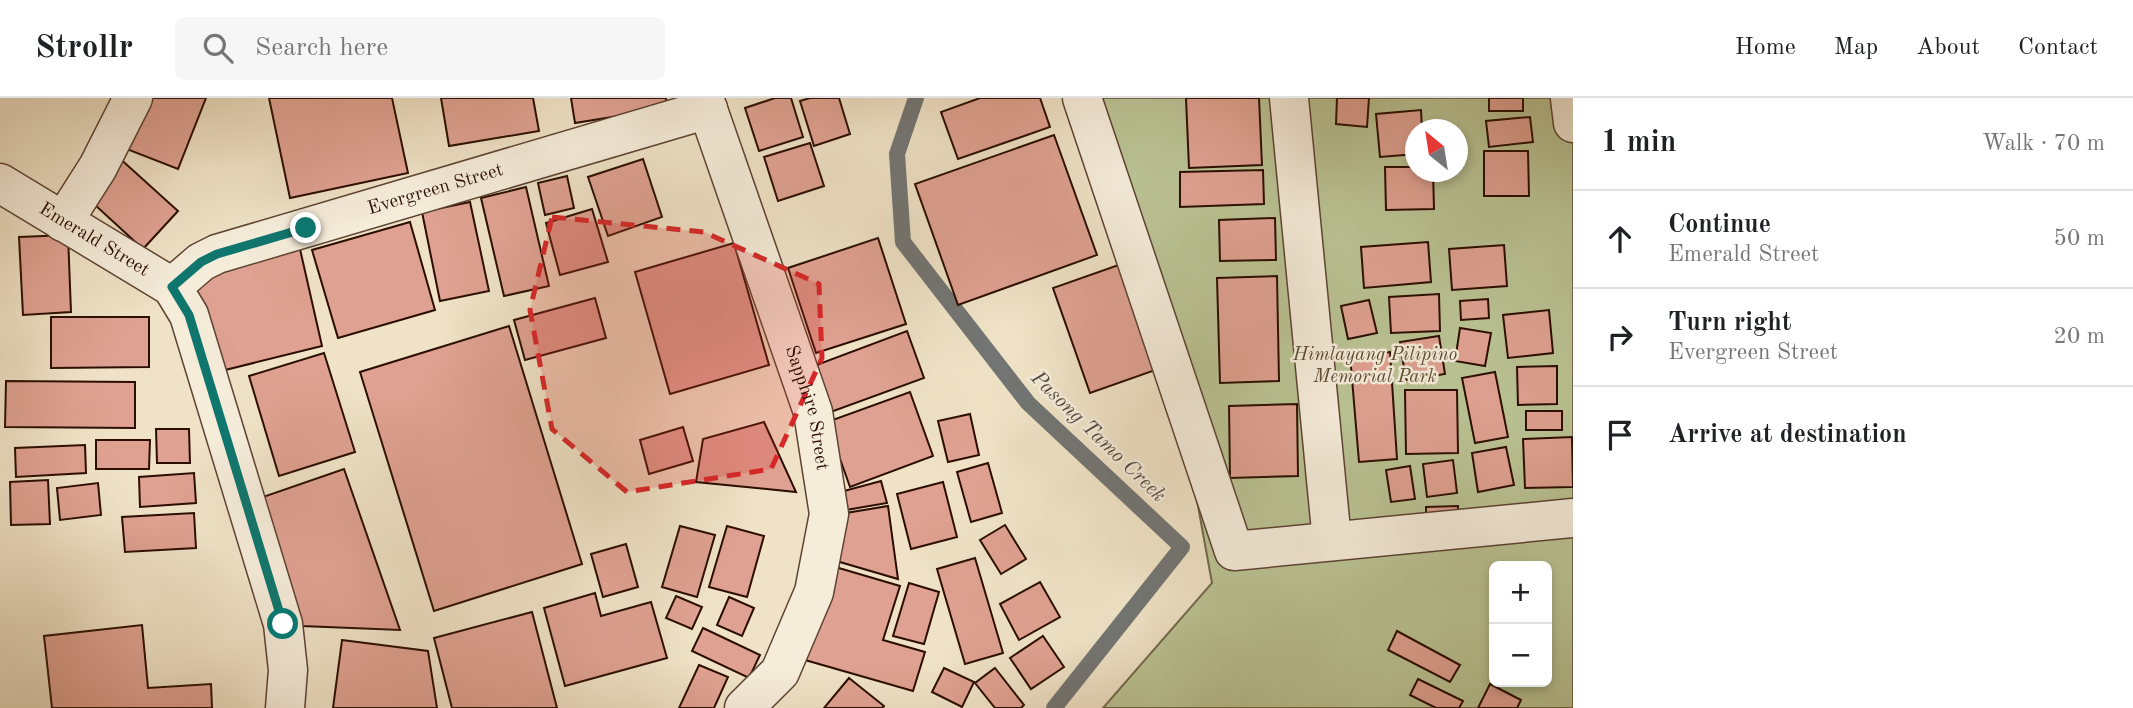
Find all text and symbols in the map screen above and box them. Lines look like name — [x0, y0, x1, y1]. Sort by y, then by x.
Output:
search box — [175, 17, 665, 80]
icon: search — [199, 29, 237, 67]
text: Strollr — [35, 32, 133, 65]
text: Search here — [255, 35, 388, 61]
text: Home — [1735, 36, 1796, 60]
text: Map — [1834, 36, 1878, 60]
text: About — [1916, 36, 1980, 60]
text: Contact — [2018, 36, 2098, 60]
north arrow — [1405, 119, 1468, 182]
text: 1 min — [1601, 128, 1676, 158]
text: Walk · 70 m — [1982, 132, 2105, 155]
street label: Evergreen Street — [365, 160, 506, 218]
street label: Emerald Street — [36, 199, 153, 280]
route end — [290, 212, 321, 243]
text: Continue — [1668, 212, 1771, 238]
icon: ahead — [1601, 220, 1639, 258]
text: 50 m — [2054, 227, 2105, 250]
text: Emerald Street — [1668, 243, 1819, 266]
text: Turn right — [1668, 310, 1791, 336]
icon: right — [1601, 318, 1639, 356]
text: 20 m — [2054, 325, 2105, 348]
text: Evergreen Street — [1668, 341, 1838, 364]
street label: Sapphire Street — [781, 343, 832, 472]
park label: Himlayang Pilipino Memorial Park — [1292, 346, 1458, 387]
water label: Pasong Tamo Creek — [1026, 367, 1169, 506]
icon: arrive — [1601, 416, 1639, 454]
text: Arrive at destination — [1668, 422, 1907, 448]
map controls — [1489, 561, 1552, 687]
button: + — [1489, 561, 1552, 624]
route start — [267, 608, 298, 639]
button: − — [1489, 624, 1552, 687]

